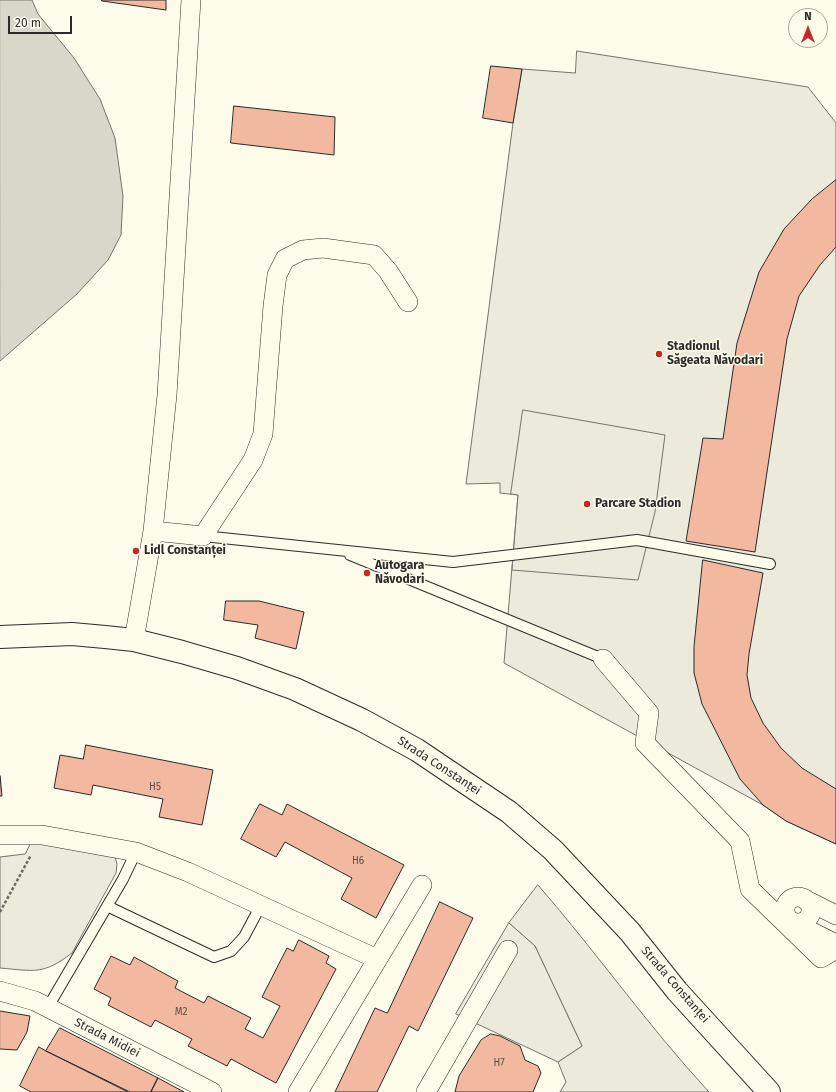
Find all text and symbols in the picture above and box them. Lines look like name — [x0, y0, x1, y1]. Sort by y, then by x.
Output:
scale bar — [10, 8, 74, 34]
north arrow — [788, 8, 828, 48]
text: N — [804, 10, 812, 23]
text: 20 m — [15, 16, 41, 30]
place label: Stadionul Săgeata Năvodari — [667, 340, 763, 368]
marker: Stadionul Săgeata Năvodari — [654, 349, 664, 359]
place label: Parcare Stadion — [595, 497, 681, 511]
marker: Parcare Stadion — [582, 499, 592, 509]
place label: Lidl Constanței — [144, 544, 226, 558]
marker: Lidl Constanței — [131, 546, 141, 556]
place label: Autogara Năvodari — [375, 559, 424, 587]
marker: Autogara Năvodari — [362, 568, 372, 578]
street label: Strada Constanței — [395, 734, 483, 798]
house number: H5 — [149, 781, 161, 793]
house number: H6 — [352, 855, 364, 867]
street label: Strada Constanței — [638, 944, 712, 1026]
house number: M2 — [175, 1006, 187, 1018]
street label: Strada Midiei — [72, 1015, 142, 1061]
house number: H7 — [493, 1057, 505, 1069]

